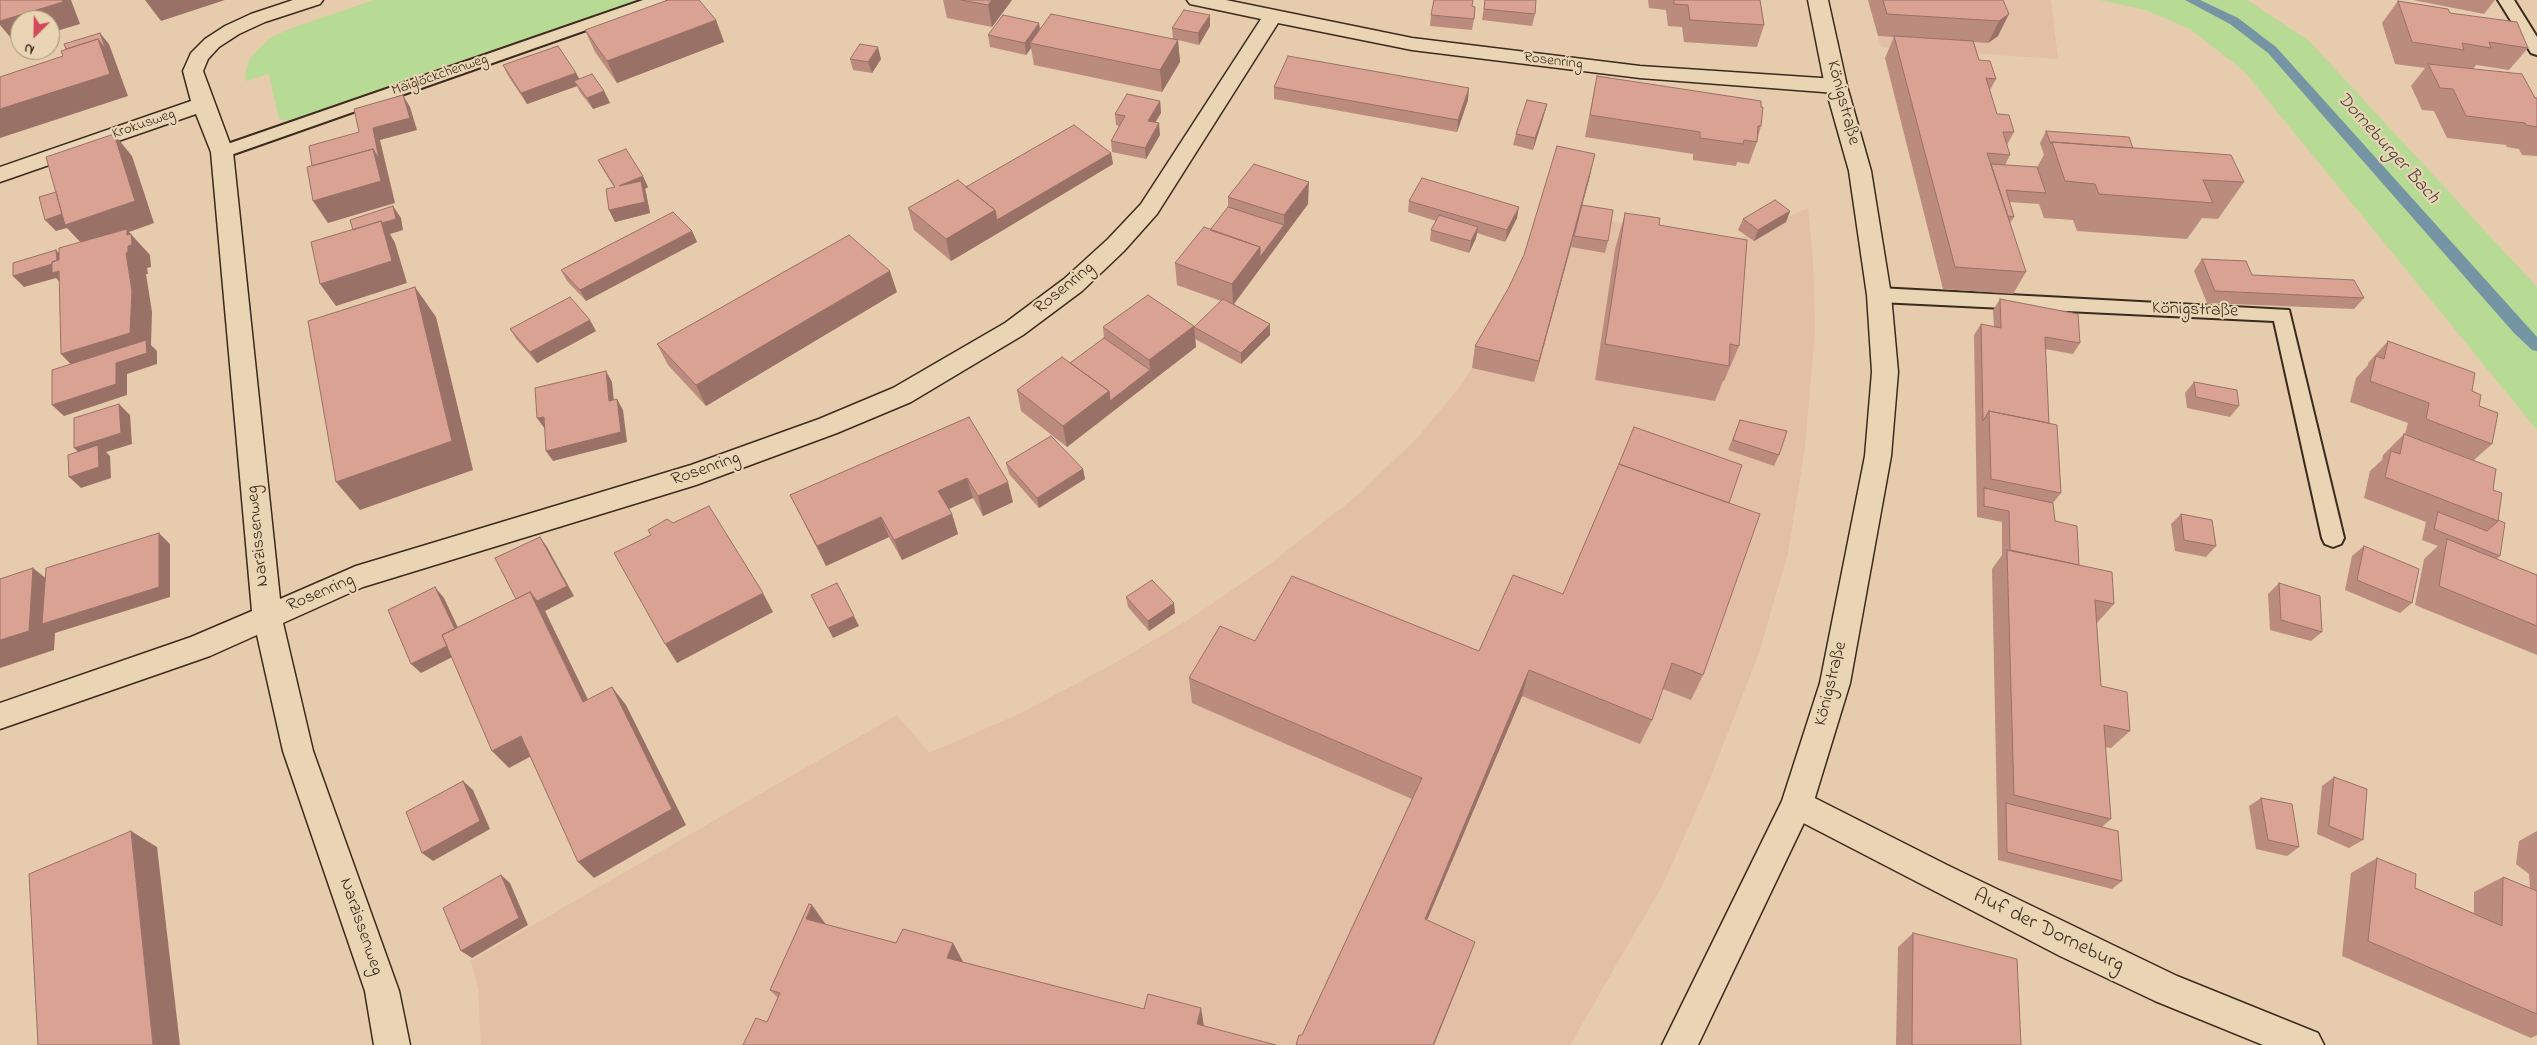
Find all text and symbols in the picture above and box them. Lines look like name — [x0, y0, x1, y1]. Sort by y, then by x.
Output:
north arrow — [10, 10, 60, 60]
text: N — [21, 37, 38, 60]
street label: Rosenring — [1522, 49, 1584, 75]
street label: Maiglöckchenweg — [389, 51, 491, 101]
street label: Königstraße — [1820, 59, 1864, 147]
water label: Dorneburger Bach — [2331, 88, 2443, 210]
street label: Krokusweg — [110, 106, 178, 144]
street label: Rosenring — [1031, 258, 1099, 320]
street label: Königstraße — [2152, 299, 2238, 323]
street label: Rosenring — [669, 448, 743, 492]
street label: Narzissenweg — [243, 484, 275, 588]
street label: Rosenring — [284, 570, 358, 618]
street label: Königstraße — [1811, 640, 1853, 728]
street label: Narzissenweg — [333, 876, 387, 978]
street label: Auf der Dorneburg — [1969, 885, 2127, 979]

